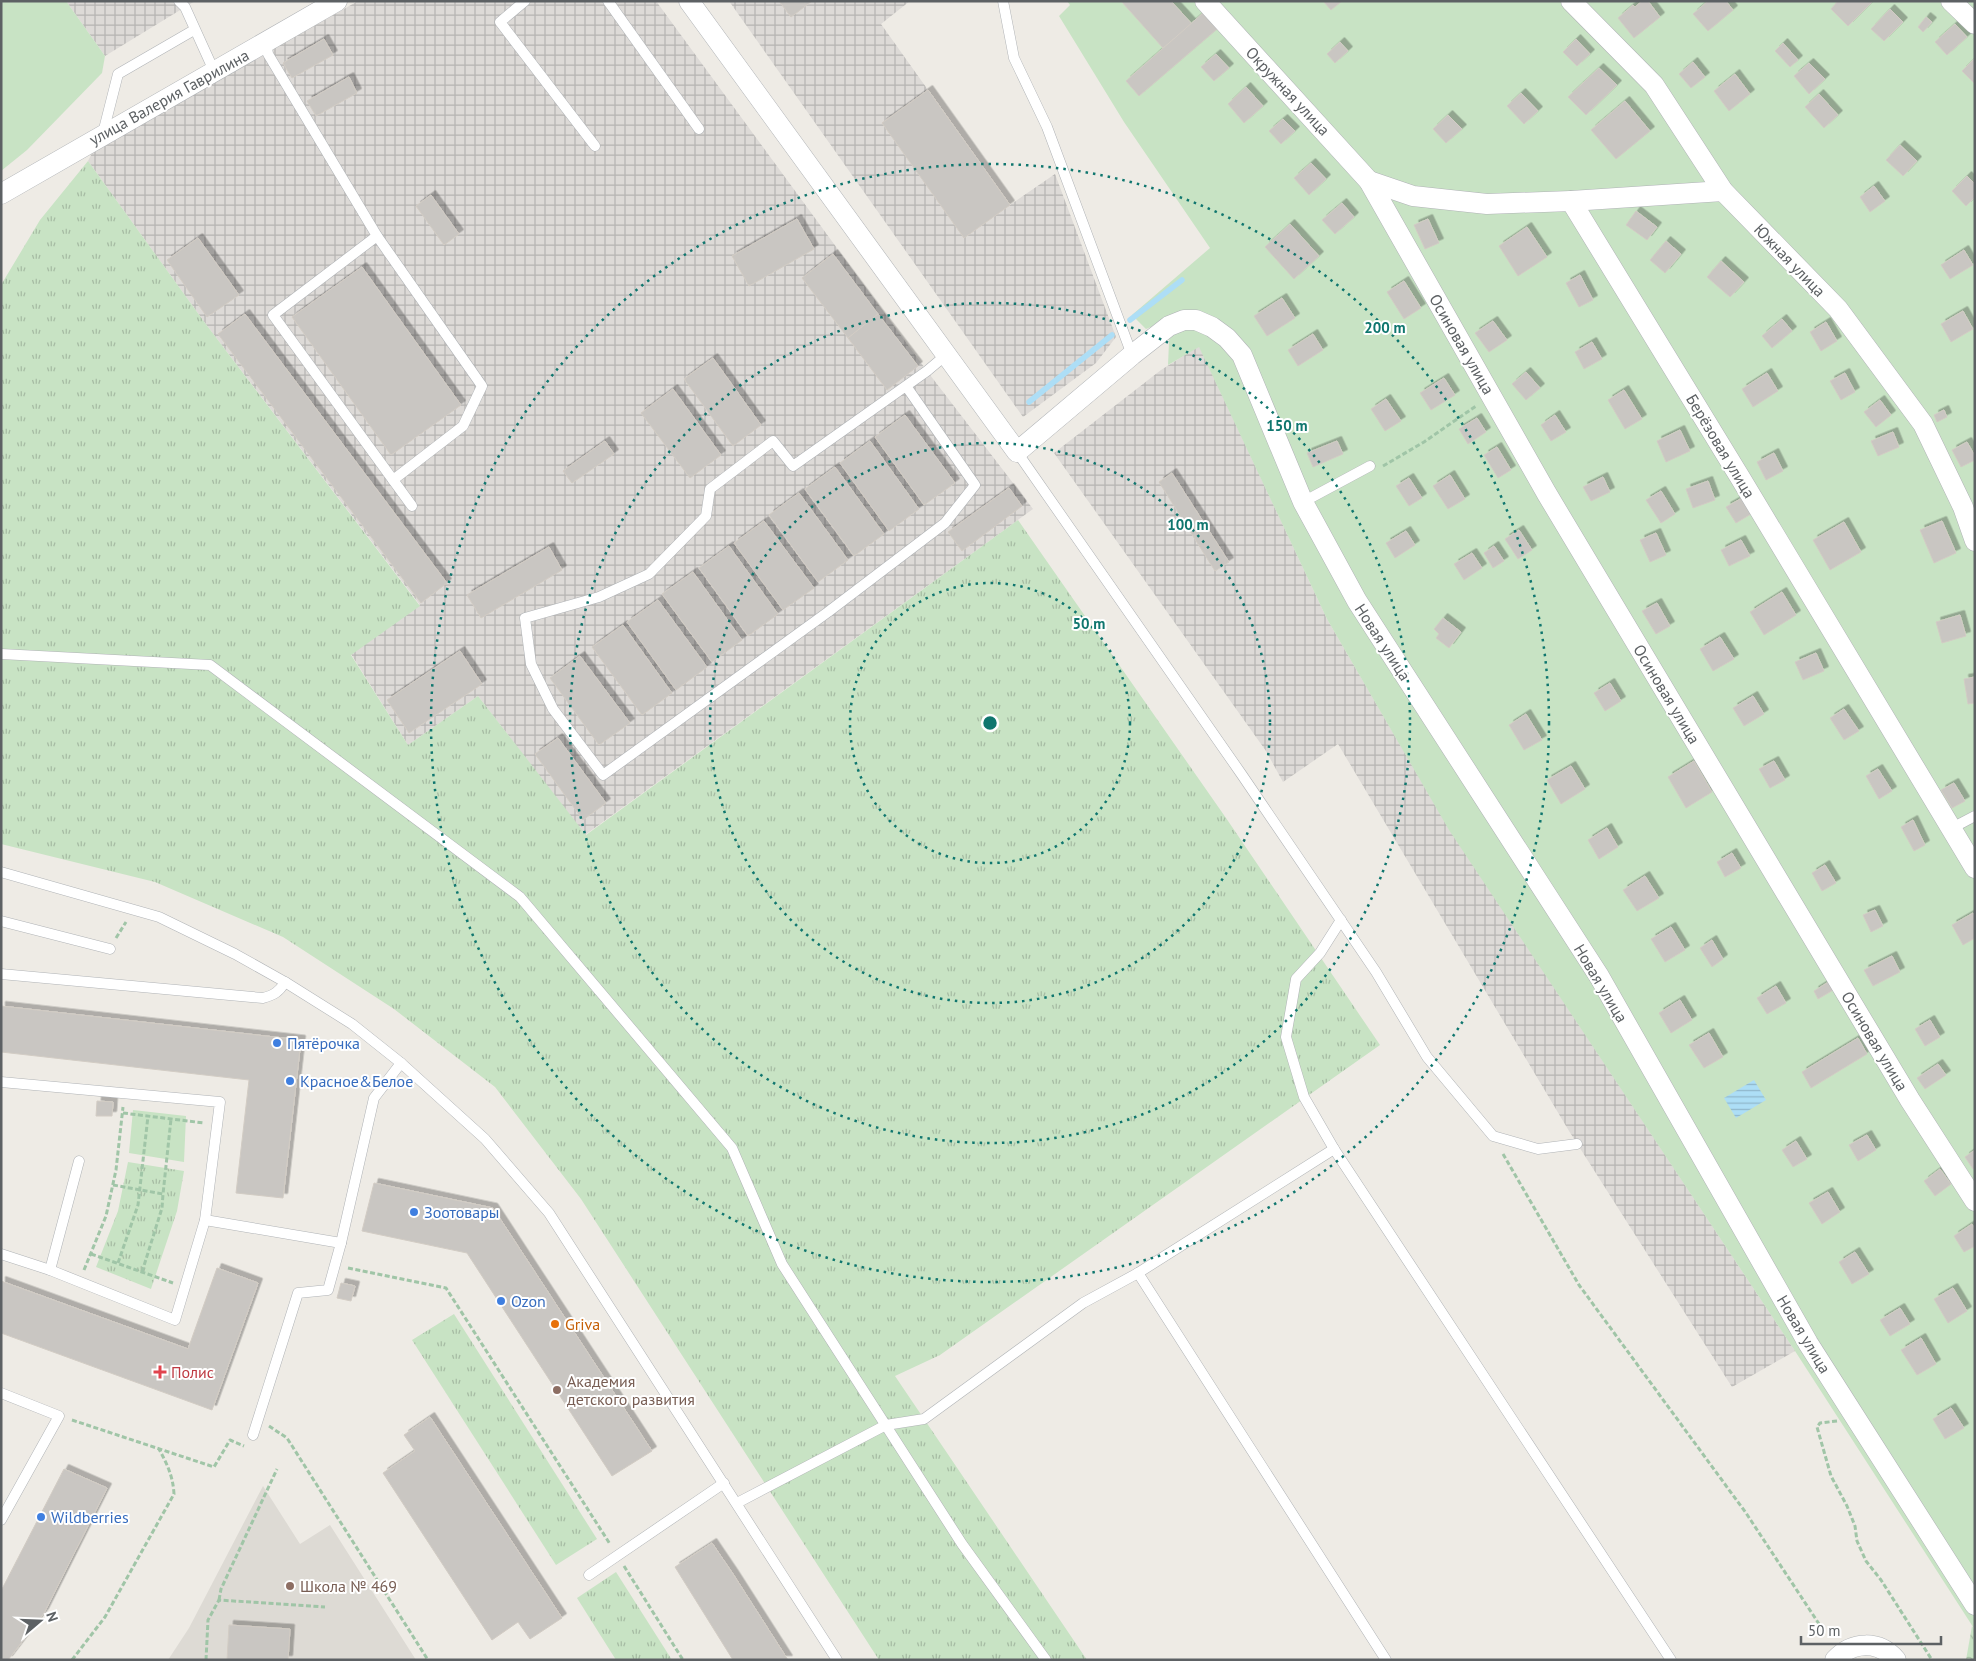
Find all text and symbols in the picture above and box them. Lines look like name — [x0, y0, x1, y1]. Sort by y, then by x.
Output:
street label: Окружная улица — [1242, 42, 1334, 140]
street label: улица Валерия Гаврилина — [86, 45, 252, 149]
street label: Южная улица — [1750, 219, 1830, 301]
street label: Осиновая улица — [1425, 290, 1499, 398]
text: 200 m — [1364, 318, 1406, 337]
street label: Берёзовая улица — [1682, 390, 1760, 502]
text: 150 m — [1266, 416, 1308, 435]
text: 100 m — [1167, 515, 1209, 534]
street label: Новая улица — [1351, 600, 1415, 684]
text: 50 m — [1073, 614, 1105, 633]
street label: Осиновая улица — [1629, 641, 1705, 747]
centre of rings — [981, 714, 999, 732]
street label: Новая улица — [1570, 940, 1632, 1026]
street label: Осиновая улица — [1837, 988, 1913, 1094]
place label: Пятёрочка — [287, 1033, 360, 1053]
marker: Пятёрочка — [271, 1037, 283, 1049]
place label: Красное&Белое — [300, 1071, 413, 1091]
marker: Красное&Белое — [284, 1075, 296, 1087]
place label: Зоотовары — [424, 1202, 499, 1222]
marker: Зоотовары — [408, 1206, 420, 1218]
place label: Ozon — [511, 1291, 546, 1311]
street label: Новая улица — [1773, 1291, 1835, 1377]
marker: Ozon — [495, 1295, 507, 1307]
place label: Griva — [565, 1314, 600, 1334]
marker: Griva — [549, 1318, 561, 1330]
place label: Полис — [171, 1362, 214, 1382]
marker: Полис — [153, 1365, 167, 1379]
place label: Академия детского развития — [567, 1371, 695, 1409]
marker: Академия детского развития — [551, 1384, 563, 1396]
place label: Wildberries — [51, 1507, 129, 1527]
marker: Wildberries — [35, 1511, 47, 1523]
place label: Школа № 469 — [300, 1576, 397, 1596]
marker: Школа № 469 — [284, 1580, 296, 1592]
north arrow — [15, 1596, 65, 1646]
text: N — [42, 1609, 62, 1624]
scale bar — [1801, 1614, 1941, 1646]
text: 50 m — [1808, 1621, 1841, 1640]

